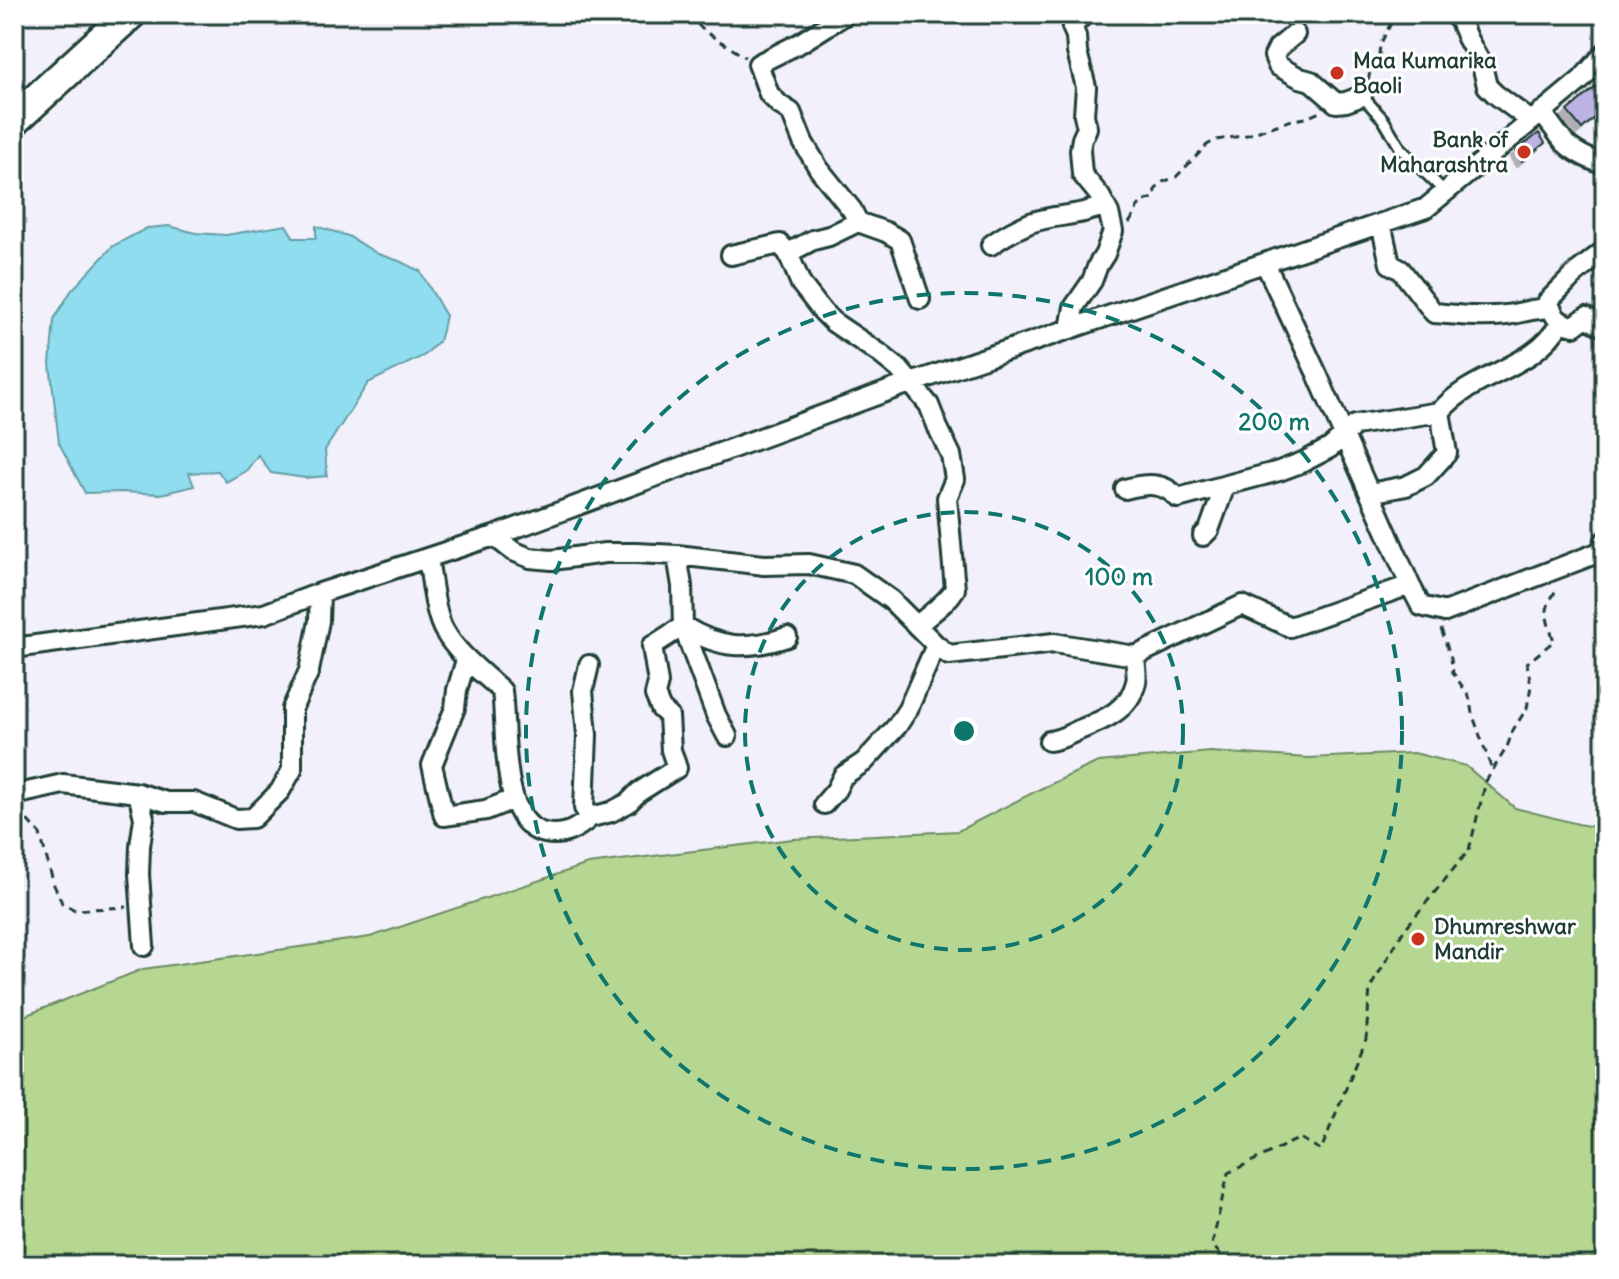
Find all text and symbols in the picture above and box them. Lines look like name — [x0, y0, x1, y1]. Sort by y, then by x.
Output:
place label: Maa Kumarika Baoli — [1353, 46, 1497, 99]
marker: Maa Kumarika Baoli — [1328, 64, 1346, 82]
place label: Bank of Maharashtra — [1380, 125, 1509, 178]
marker: Bank of Maharashtra — [1515, 143, 1533, 161]
text: 200 m — [1238, 406, 1310, 436]
text: 100 m — [1085, 561, 1153, 591]
centre of rings — [950, 717, 978, 745]
place label: Dhumreshwar Mandir — [1434, 912, 1577, 965]
marker: Dhumreshwar Mandir — [1409, 930, 1427, 948]

